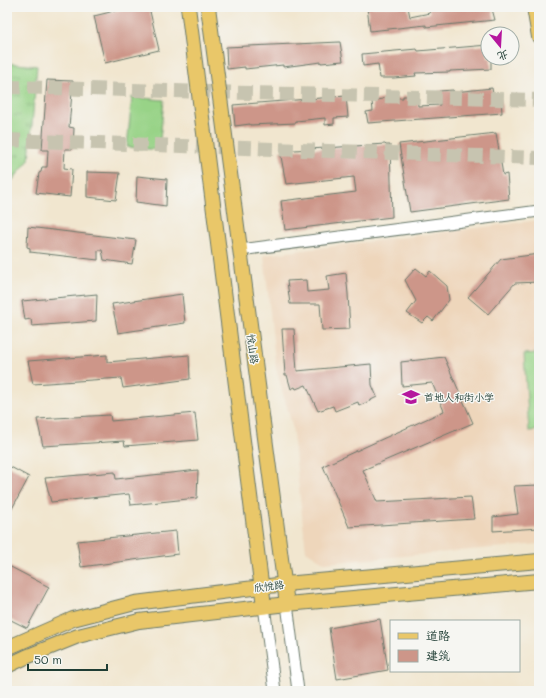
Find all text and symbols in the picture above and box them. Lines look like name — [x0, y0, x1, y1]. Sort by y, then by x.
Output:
north arrow — [480, 26, 520, 66]
text: 北 — [496, 47, 511, 65]
street label: 悦山路 — [244, 333, 262, 365]
school or university icon: 首地人和街小学 — [401, 387, 421, 407]
place label: 首地人和街小学 — [424, 390, 494, 404]
street label: 欣悦路 — [253, 577, 285, 595]
legend — [390, 620, 520, 672]
text: 道路 — [426, 627, 450, 643]
scale bar — [28, 646, 107, 672]
text: 建筑 — [426, 647, 450, 663]
text: 50 m — [34, 651, 62, 667]

